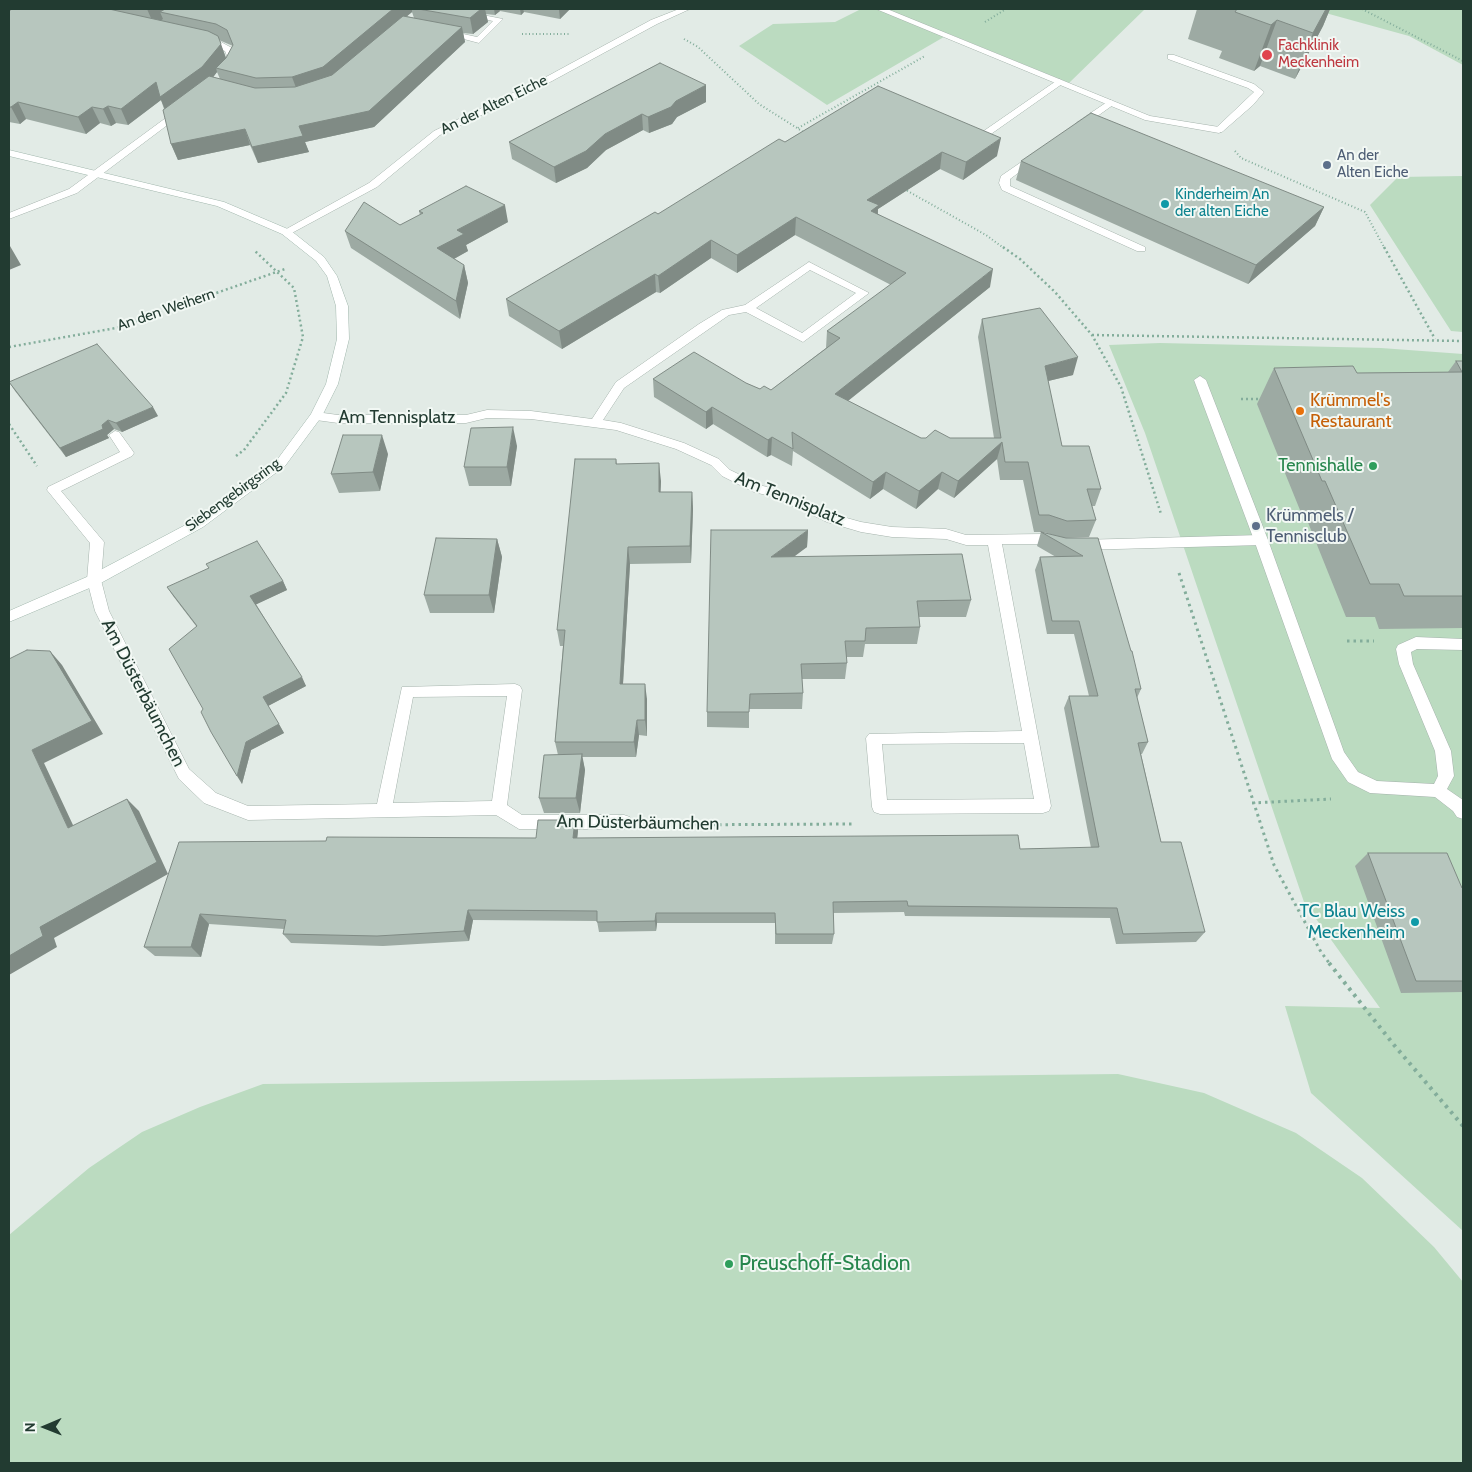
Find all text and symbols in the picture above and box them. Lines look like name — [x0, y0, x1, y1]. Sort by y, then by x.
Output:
place label: Fachklinik Meckenheim — [1278, 37, 1359, 72]
marker: Fachklinik Meckenheim — [1260, 48, 1274, 62]
street label: An der Alten Eiche — [438, 71, 550, 139]
place label: An der Alten Eiche — [1337, 147, 1408, 182]
marker: An der Alten Eiche — [1321, 159, 1333, 171]
place label: Kinderheim An der alten Eiche — [1175, 186, 1269, 221]
marker: Kinderheim An der alten Eiche — [1159, 198, 1171, 210]
street label: An den Weihern — [115, 285, 217, 335]
place label: Krümmel's Restaurant — [1310, 390, 1392, 432]
marker: Krümmel's Restaurant — [1294, 405, 1306, 417]
street label: Am Tennisplatz — [339, 407, 455, 429]
street label: Siebengebirgsring — [182, 455, 284, 535]
place label: Tennishalle — [1278, 455, 1363, 477]
marker: Tennishalle — [1367, 460, 1379, 472]
street label: Am Tennisplatz — [732, 467, 848, 531]
place label: Krümmels / Tennisclub — [1266, 505, 1354, 548]
marker: Krümmels / Tennisclub — [1250, 520, 1262, 532]
street label: Am Düsterbäumchen — [96, 616, 190, 770]
street label: Am Düsterbäumchen — [556, 811, 720, 835]
place label: TC Blau Weiss Meckenheim — [1299, 901, 1405, 944]
marker: TC Blau Weiss Meckenheim — [1409, 916, 1421, 928]
place label: Preuschoff-Stadion — [739, 1251, 911, 1277]
marker: Preuschoff-Stadion — [723, 1258, 735, 1270]
north arrow — [20, 1402, 70, 1452]
text: N — [21, 1422, 39, 1432]

